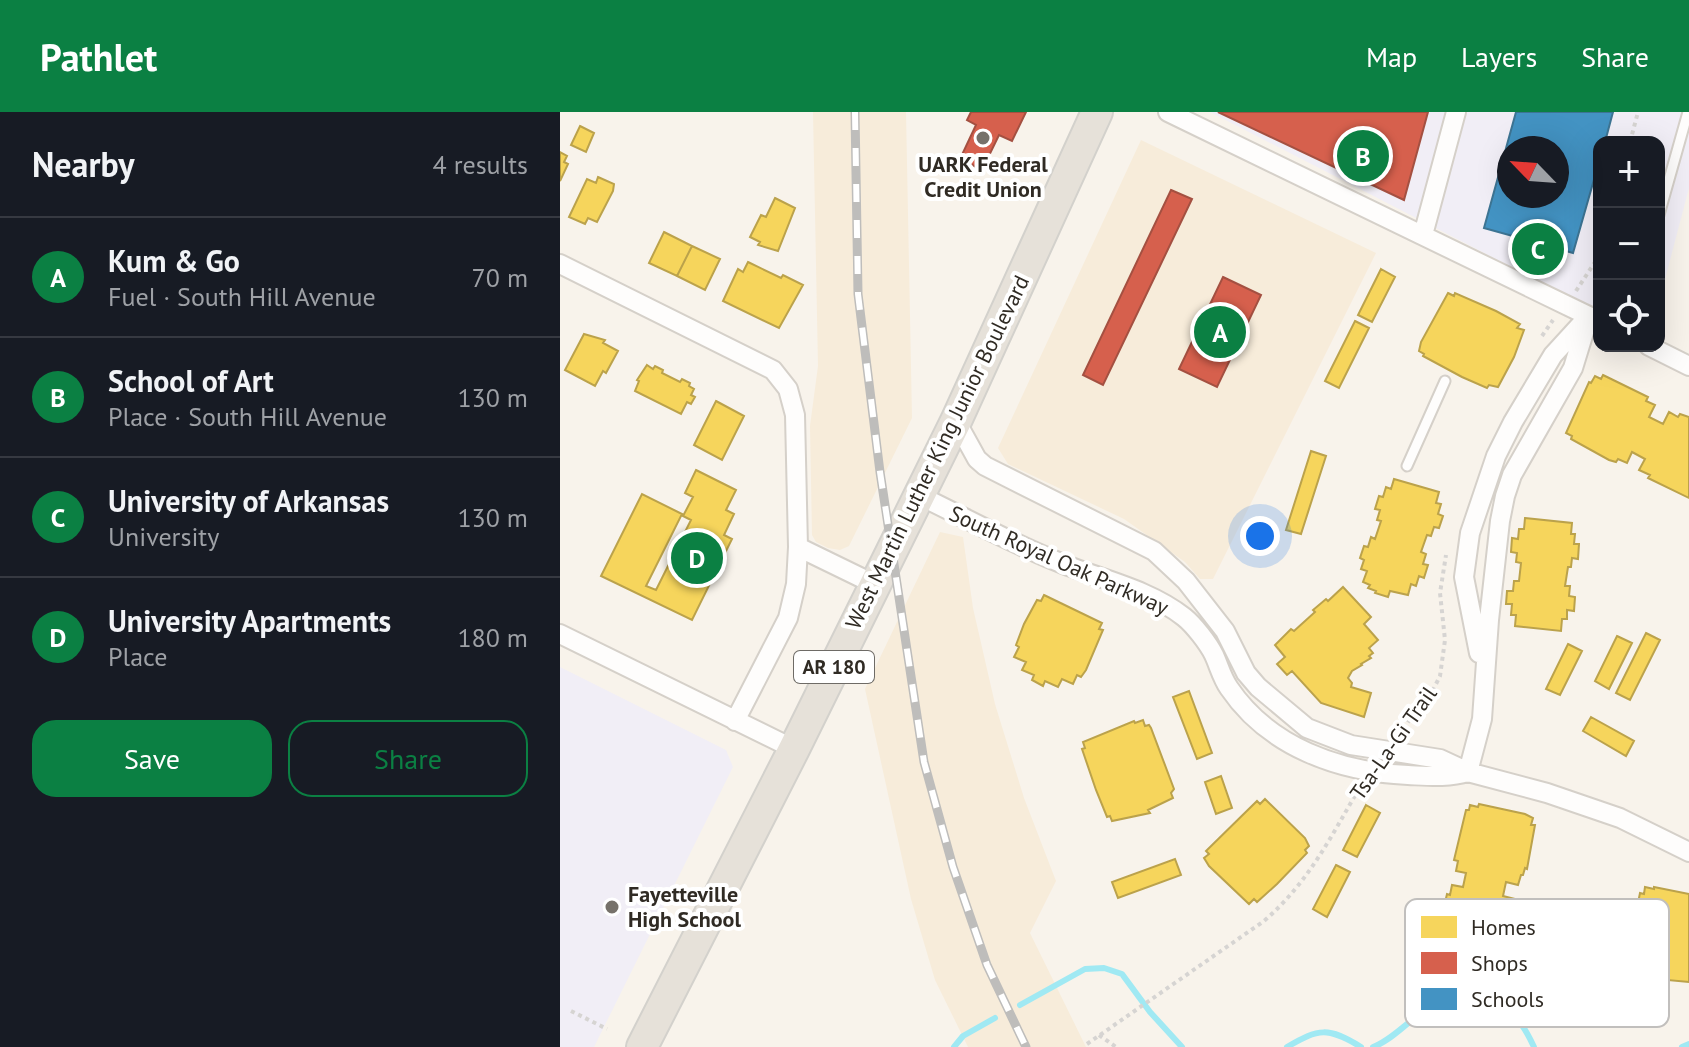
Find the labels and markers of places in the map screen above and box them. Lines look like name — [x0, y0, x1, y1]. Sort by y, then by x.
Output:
pin: B — [1337, 126, 1389, 186]
marker: UARK Federal Credit Union — [974, 129, 992, 147]
place label: UARK Federal Credit Union — [918, 150, 1048, 203]
pin: C — [1512, 219, 1564, 279]
pin: A — [1194, 302, 1246, 362]
pin: D — [671, 528, 723, 588]
place label: Fayetteville High School — [628, 880, 741, 933]
marker: Fayetteville High School — [603, 898, 621, 916]

